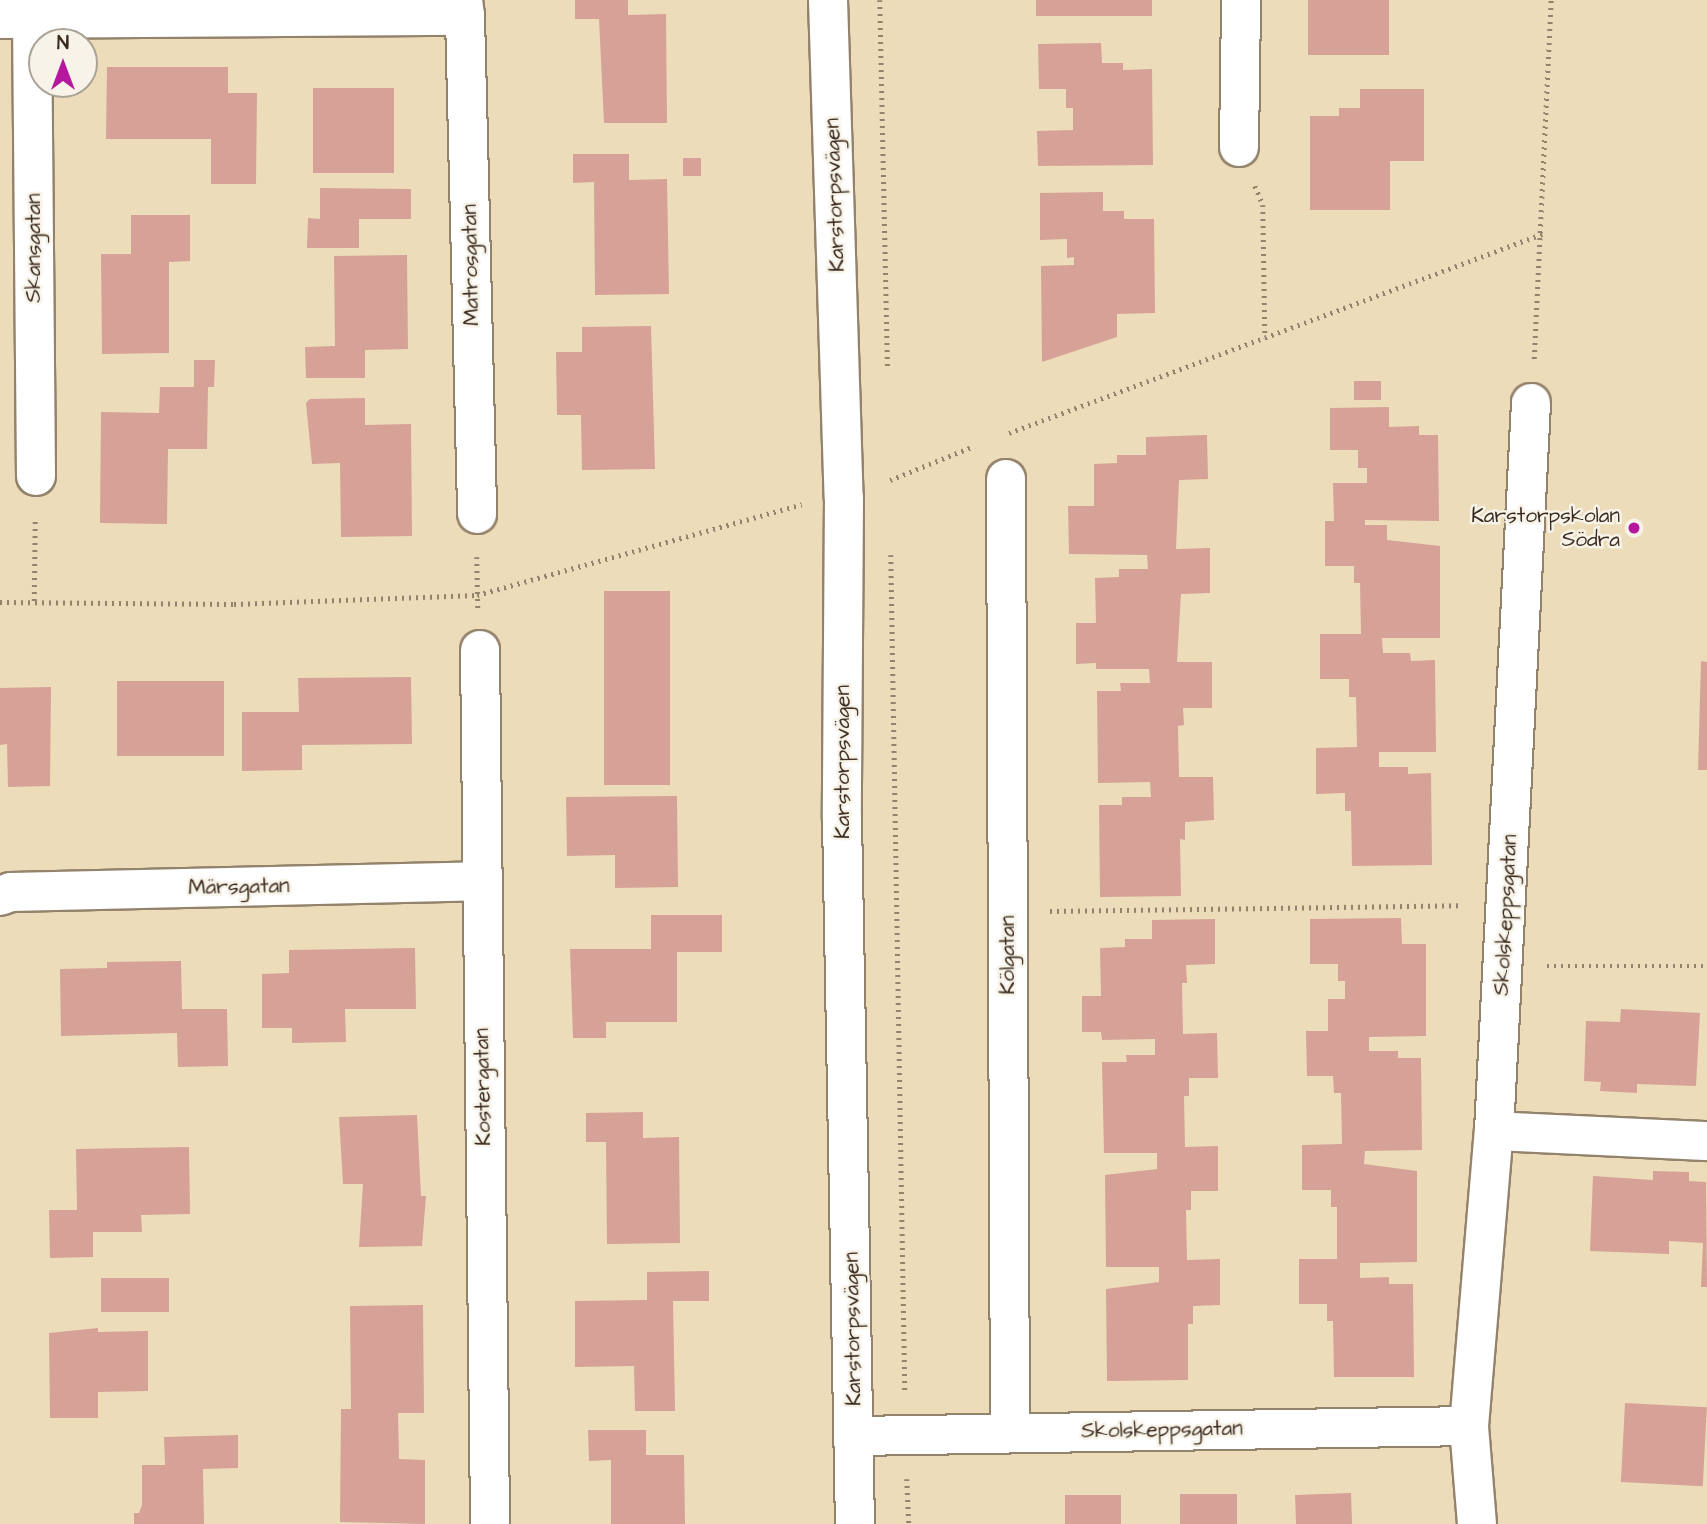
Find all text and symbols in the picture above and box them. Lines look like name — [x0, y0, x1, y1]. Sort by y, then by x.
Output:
north arrow — [28, 28, 98, 98]
text: N — [57, 30, 69, 57]
street label: Karstorpsvägen — [820, 118, 850, 272]
street label: Skansgatan — [21, 193, 47, 303]
street label: Matrosgatan — [457, 204, 485, 326]
place label: Karstorpskolan Södra — [1471, 503, 1620, 553]
marker: Karstorpskolan Södra — [1626, 520, 1642, 536]
street label: Karstorpsvägen — [830, 685, 856, 839]
street label: Skolskeppsgatan — [1489, 834, 1523, 996]
street label: Märsgatan — [188, 874, 290, 900]
street label: Kölgatan — [995, 915, 1021, 995]
street label: Kostergatan — [469, 1028, 497, 1146]
street label: Karstorpsvägen — [839, 1252, 867, 1406]
street label: Skolskeppsgatan — [1081, 1416, 1243, 1444]

